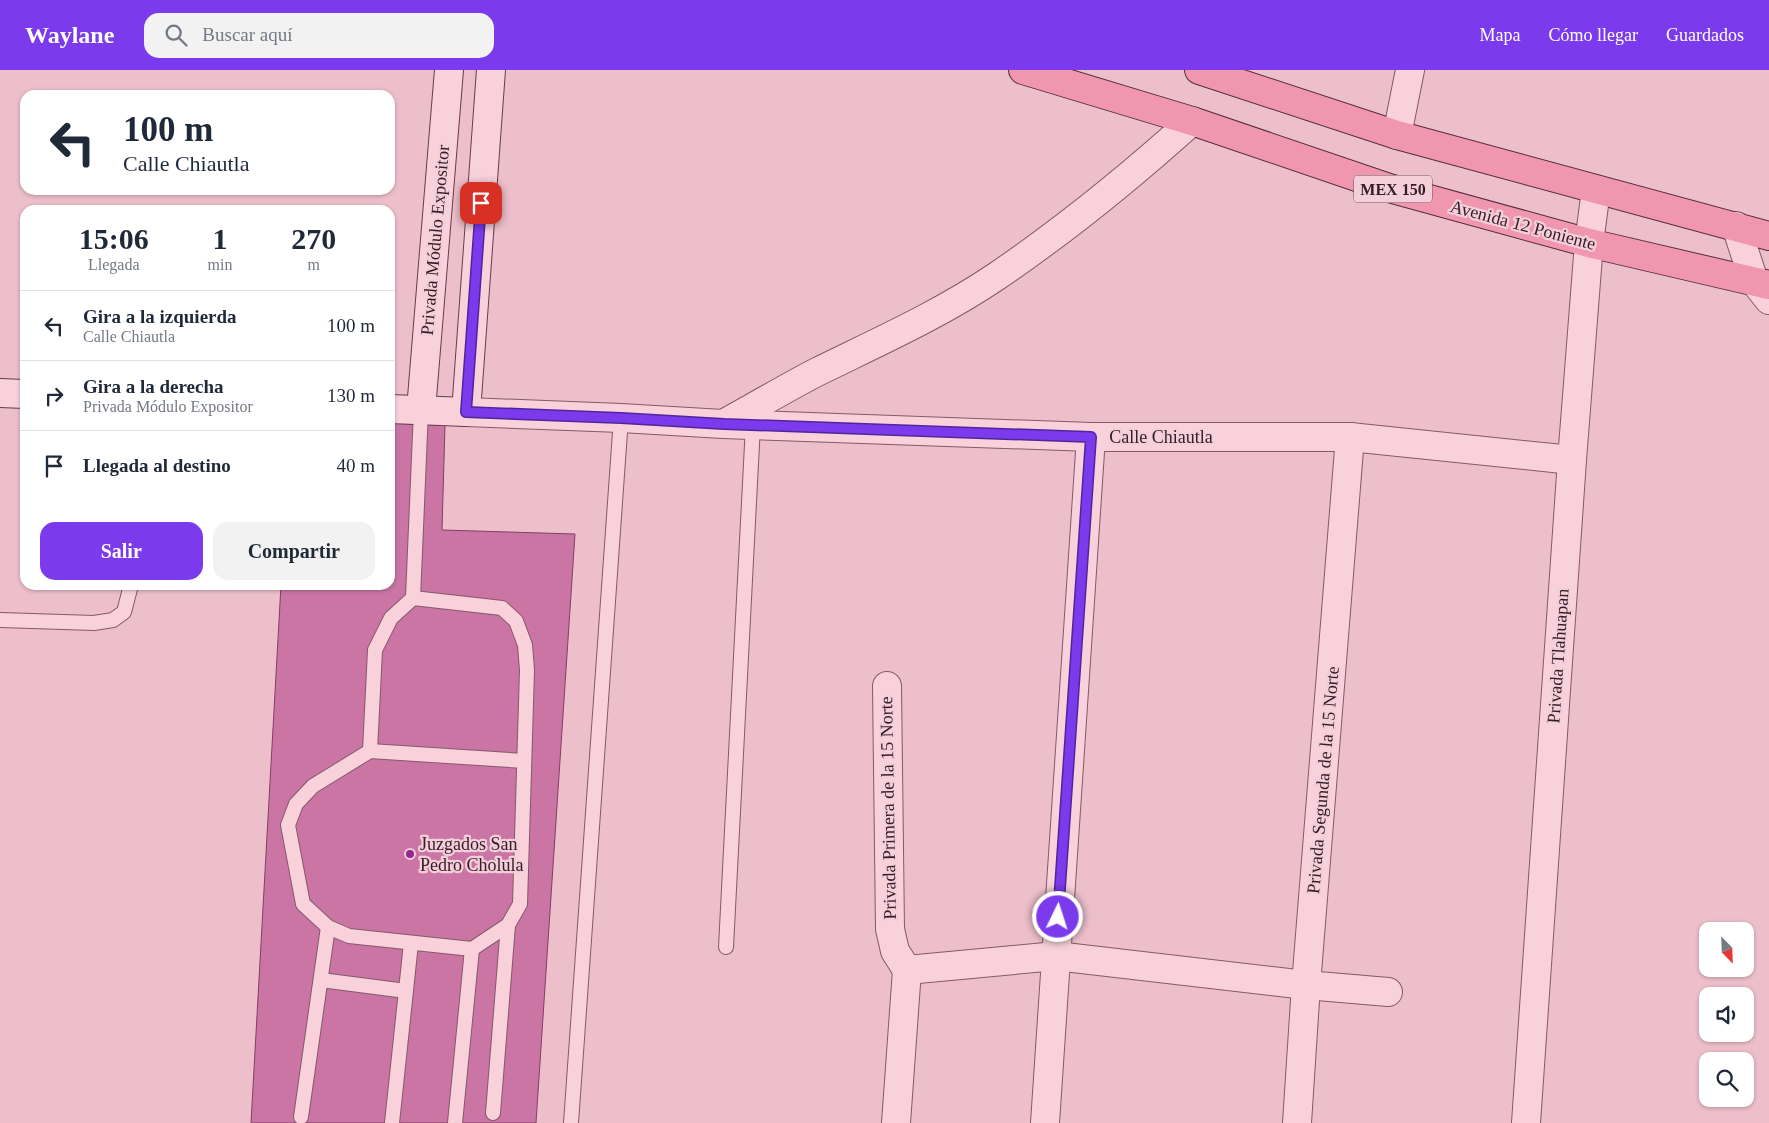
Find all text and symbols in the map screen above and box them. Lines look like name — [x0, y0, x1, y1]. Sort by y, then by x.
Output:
search box — [144, 13, 494, 58]
icon: search — [162, 21, 190, 49]
text: Waylane — [25, 22, 114, 48]
text: Buscar aquí — [202, 24, 293, 45]
text: Mapa — [1480, 25, 1521, 45]
text: Cómo llegar — [1549, 25, 1638, 45]
text: Guardados — [1666, 25, 1744, 45]
icon: left — [40, 110, 105, 175]
text: 100 m — [123, 110, 213, 149]
street label: Privada Módulo Expositor — [417, 144, 453, 336]
text: Calle Chiautla — [123, 151, 249, 176]
road number: MEX 150 — [1354, 176, 1432, 202]
pin — [460, 182, 502, 224]
icon: arrive — [467, 189, 495, 217]
street label: Avenida 12 Poniente — [1448, 196, 1598, 254]
text: 15:06 — [79, 222, 149, 255]
text: 1 — [212, 222, 227, 255]
text: 270 — [291, 222, 336, 255]
text: Llegada — [88, 256, 140, 273]
text: min — [208, 256, 232, 273]
text: m — [307, 256, 320, 273]
text: Gira a la izquierda — [83, 306, 237, 327]
icon: left — [40, 312, 68, 340]
text: 100 m — [327, 315, 375, 336]
text: Calle Chiautla — [83, 328, 175, 345]
text: Gira a la derecha — [83, 376, 224, 397]
icon: right — [40, 382, 68, 410]
text: 130 m — [327, 385, 375, 406]
text: Privada Módulo Expositor — [83, 398, 253, 415]
street label: Calle Chiautla — [1109, 427, 1213, 447]
icon: arrive — [40, 452, 68, 480]
text: Llegada al destino — [83, 455, 231, 476]
text: 40 m — [336, 455, 375, 476]
button: Salir — [40, 522, 203, 580]
button: Compartir — [213, 522, 375, 580]
street label: Privada Tlahuapan — [1543, 588, 1573, 724]
street label: Privada Segunda de la 15 Norte — [1303, 665, 1343, 895]
street label: Privada Primera de la 15 Norte — [876, 696, 900, 920]
place label: Juzgados San Pedro Cholula — [420, 834, 524, 875]
marker: Juzgados San Pedro Cholula — [404, 848, 416, 860]
position arrow — [1031, 890, 1083, 942]
north arrow — [1699, 922, 1754, 978]
map controls — [1699, 922, 1754, 1107]
button: sound — [1699, 987, 1754, 1042]
button: search — [1699, 1052, 1754, 1107]

